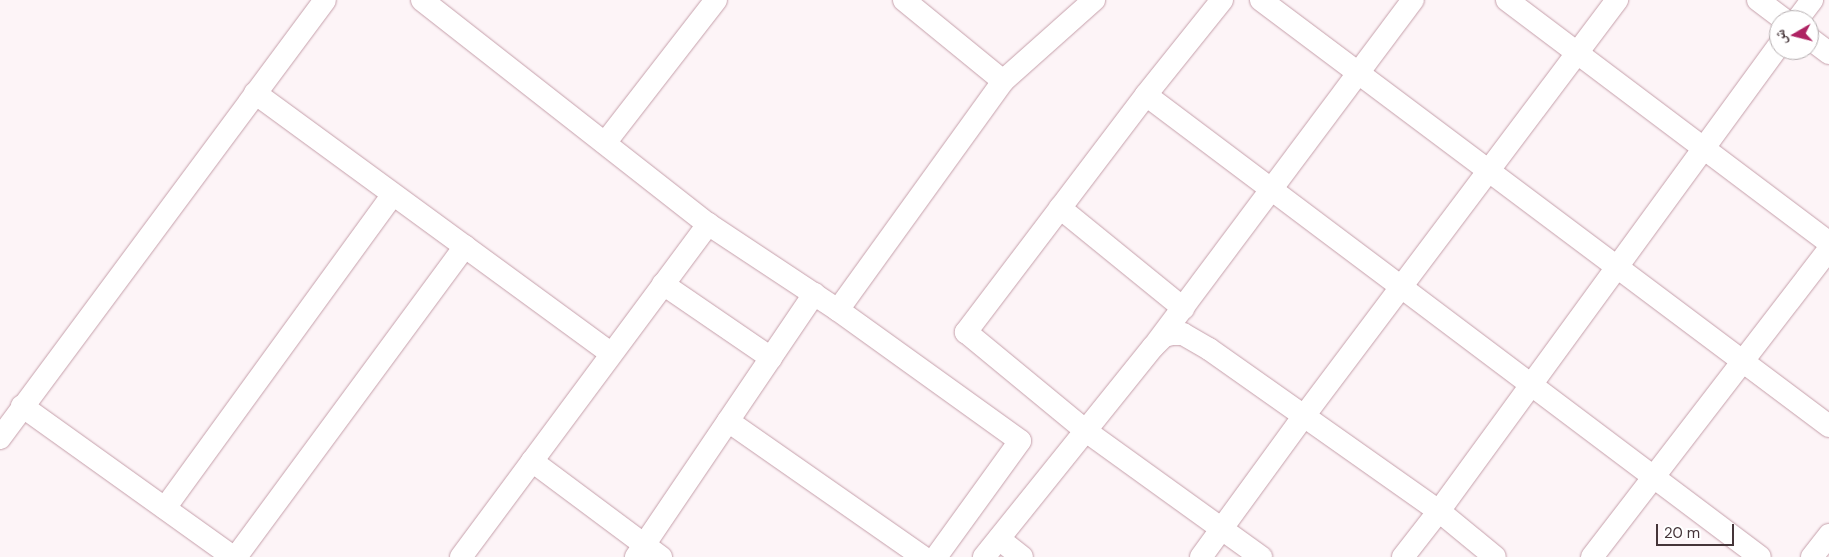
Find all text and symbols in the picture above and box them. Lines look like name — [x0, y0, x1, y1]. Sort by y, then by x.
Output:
north arrow — [1769, 10, 1819, 60]
text: ش — [1770, 28, 1790, 46]
scale bar — [1659, 514, 1736, 546]
text: 20 m — [1664, 523, 1700, 543]

